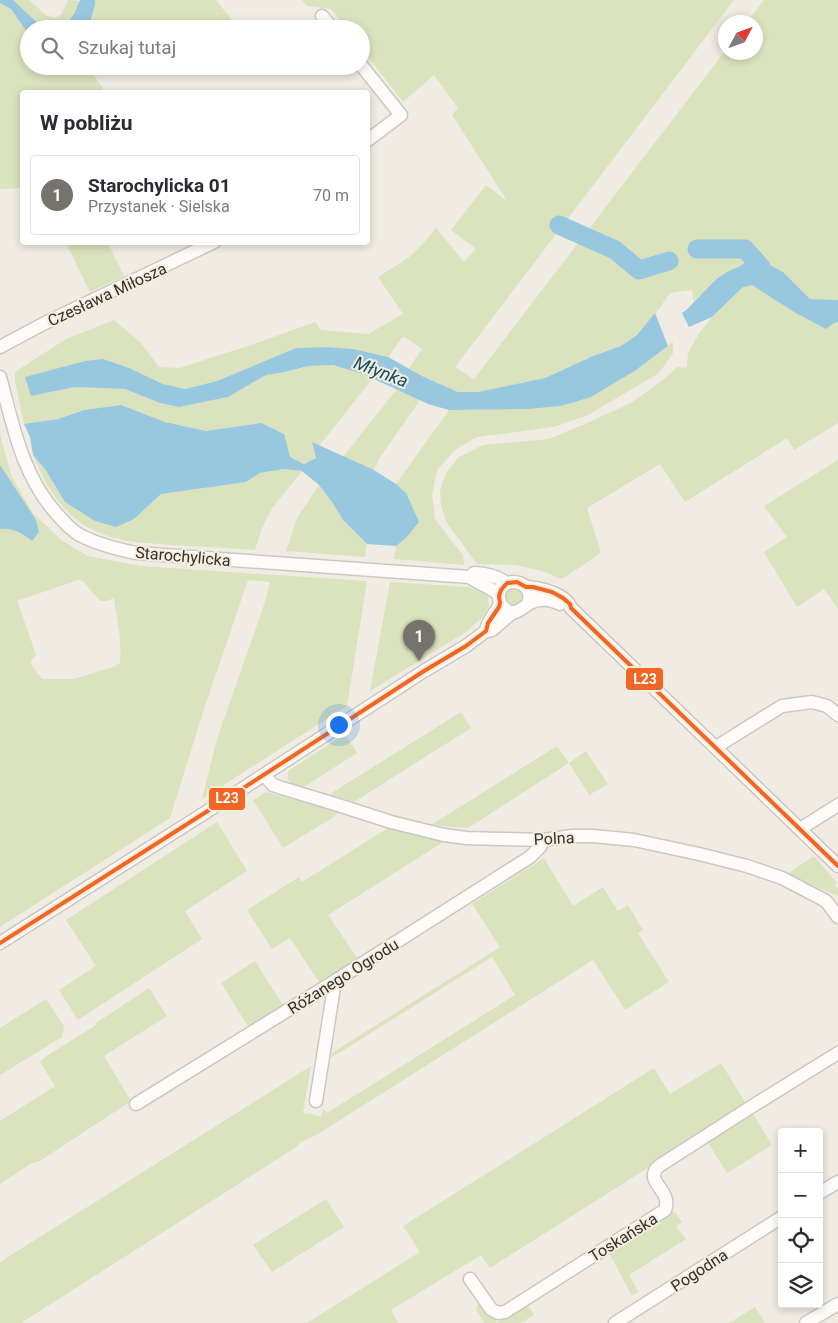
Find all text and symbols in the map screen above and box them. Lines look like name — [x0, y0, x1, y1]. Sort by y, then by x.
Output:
north arrow — [718, 15, 763, 60]
search box — [20, 20, 370, 75]
icon: search — [38, 34, 66, 62]
text: Szukaj tutaj — [78, 36, 176, 59]
text: W pobliżu — [40, 111, 133, 135]
text: Starochylicka 01 — [88, 174, 231, 197]
text: 1 — [52, 186, 62, 205]
text: 70 m — [313, 186, 349, 205]
text: Przystanek · Sielska — [88, 197, 230, 216]
street label: Czesława Miłosza — [45, 259, 170, 330]
water label: Młynka — [351, 352, 411, 391]
street label: Starochylicka — [135, 543, 231, 570]
pin: 1 — [403, 620, 435, 661]
line badge: L23 — [625, 667, 664, 691]
text: L23 — [633, 671, 657, 687]
your location — [326, 712, 352, 738]
line badge: L23 — [208, 787, 246, 811]
text: L23 — [215, 790, 239, 806]
street label: Polna — [533, 828, 575, 849]
street label: Różanego Ogrodu — [284, 935, 402, 1018]
map controls — [778, 1128, 823, 1308]
button: + — [778, 1128, 823, 1173]
button: − — [778, 1173, 823, 1218]
street label: Toskańska — [586, 1209, 661, 1266]
button: locate — [778, 1218, 823, 1263]
street label: Pogodna — [667, 1245, 731, 1296]
button: layers — [778, 1263, 823, 1308]

